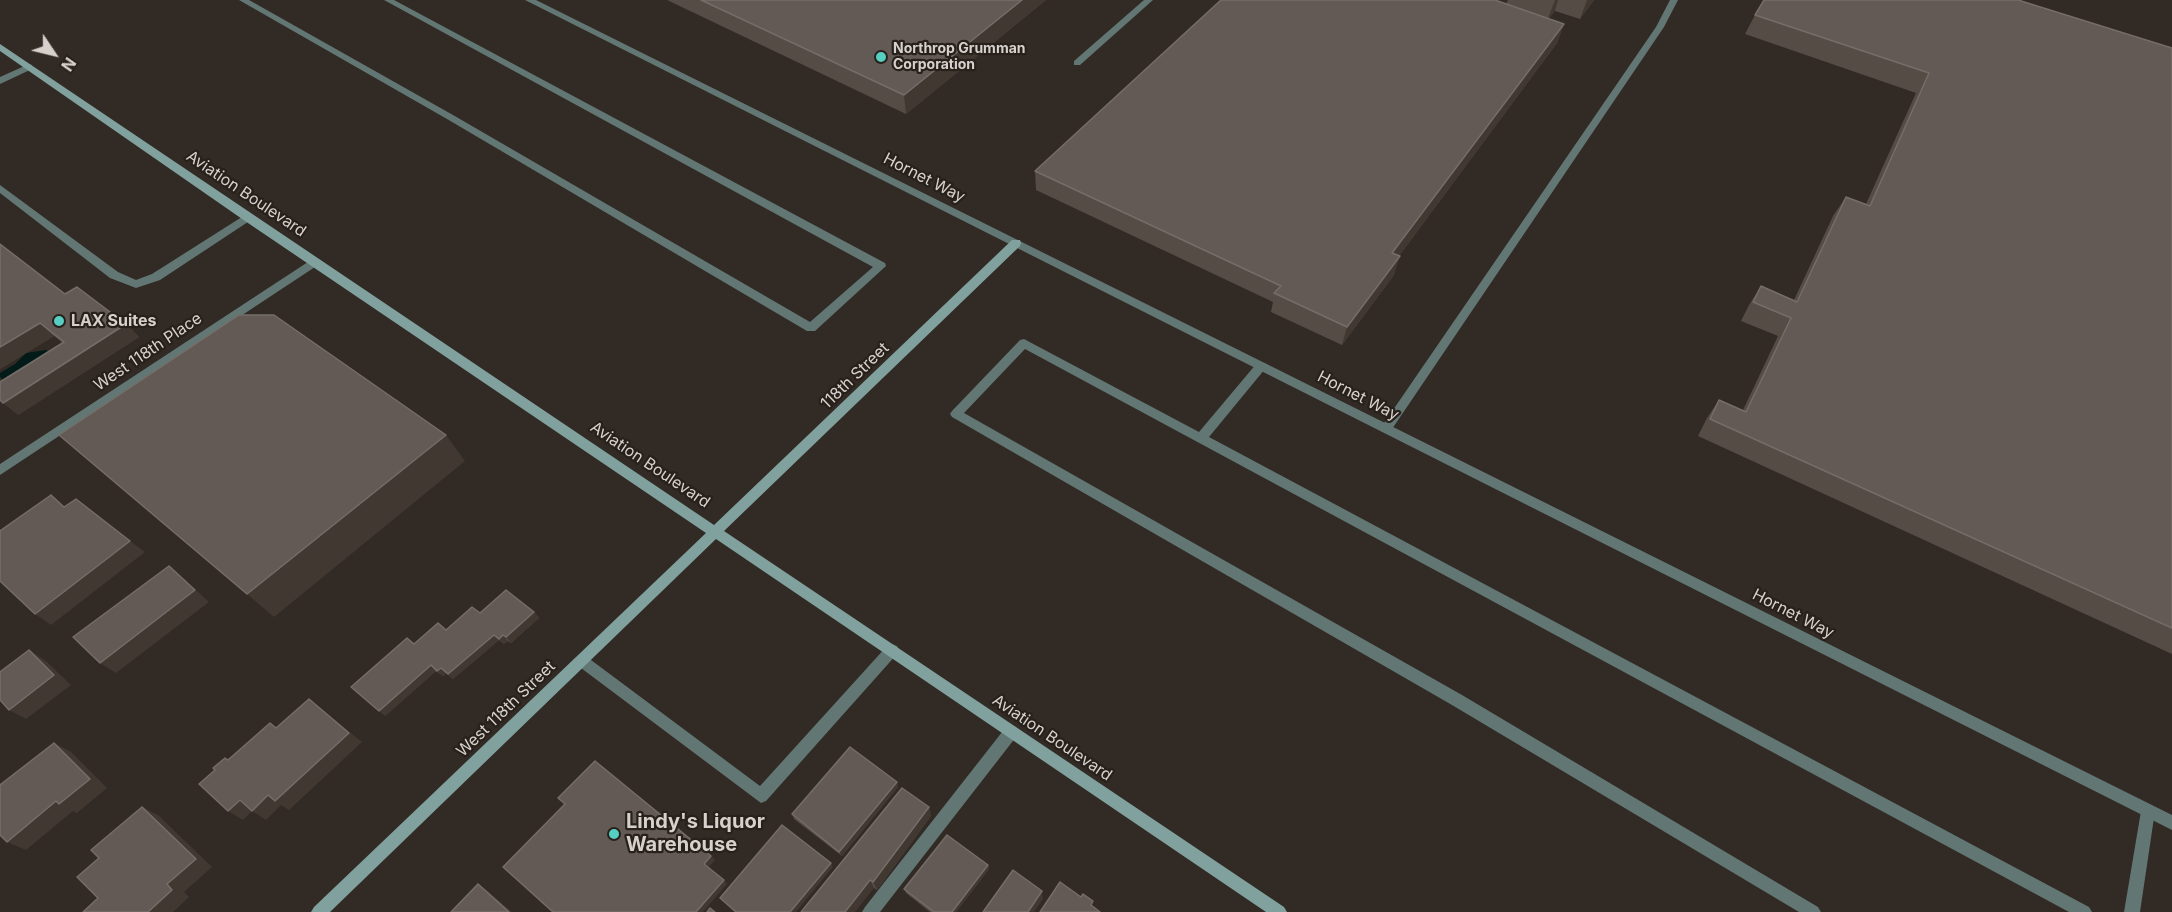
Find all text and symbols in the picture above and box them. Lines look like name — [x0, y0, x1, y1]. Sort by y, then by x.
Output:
north arrow — [24, 24, 84, 84]
place label: Northrop Grumman Corporation — [893, 41, 1026, 74]
marker: Northrop Grumman Corporation — [874, 50, 888, 64]
text: N — [57, 54, 80, 75]
street label: Aviation Boulevard — [182, 147, 310, 241]
street label: Hornet Way — [880, 149, 968, 207]
street label: West 118th Place — [90, 309, 206, 395]
place label: LAX Suites — [71, 311, 157, 331]
marker: LAX Suites — [52, 314, 66, 328]
street label: 118th Street — [817, 339, 893, 413]
street label: Hornet Way — [1314, 367, 1402, 425]
street label: Aviation Boulevard — [586, 418, 714, 512]
street label: Hornet Way — [1749, 585, 1837, 643]
street label: West 118th Street — [453, 657, 559, 761]
street label: Aviation Boulevard — [988, 691, 1116, 785]
place label: Lindy's Liquor Warehouse — [626, 810, 765, 857]
marker: Lindy's Liquor Warehouse — [607, 827, 621, 841]

